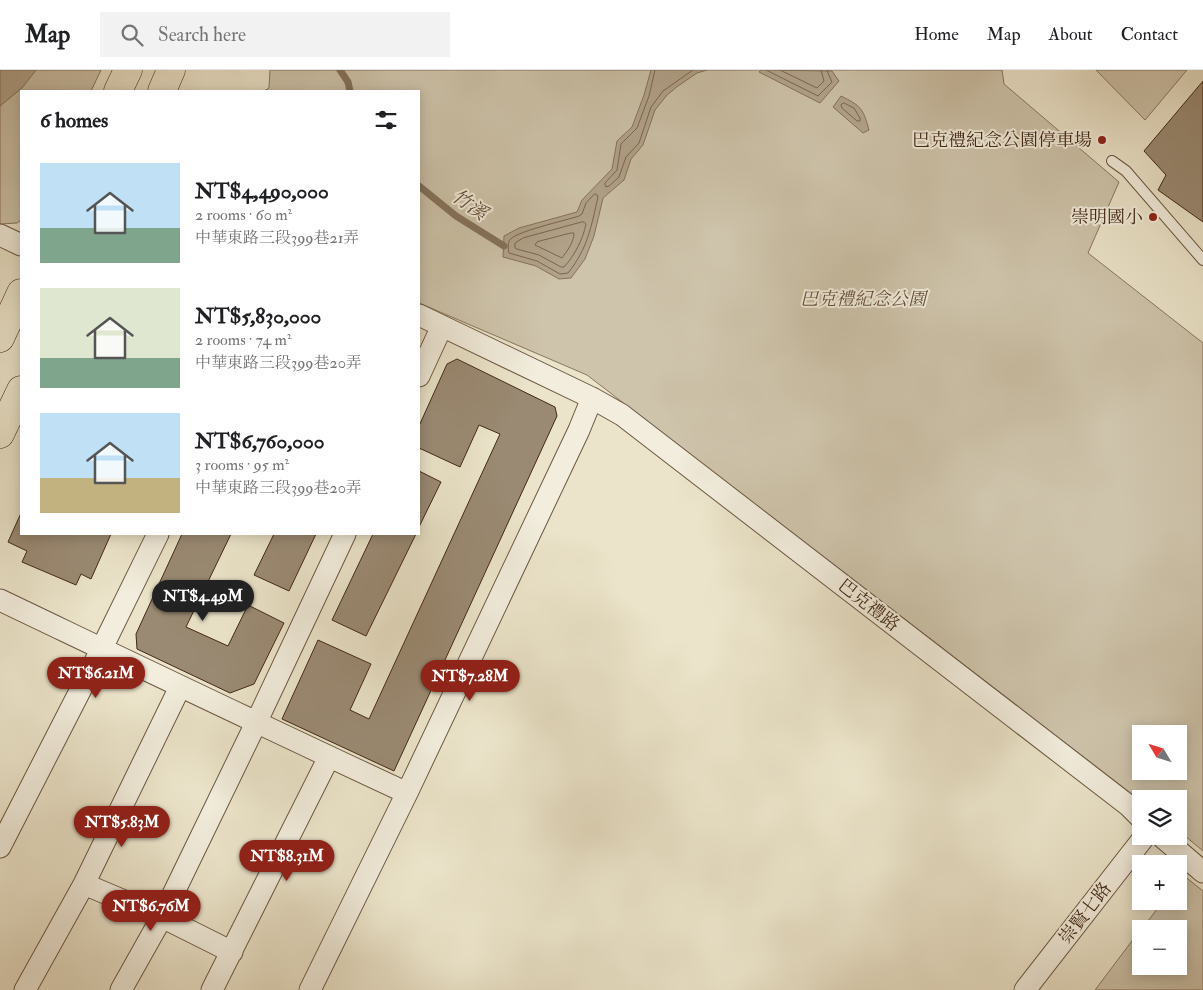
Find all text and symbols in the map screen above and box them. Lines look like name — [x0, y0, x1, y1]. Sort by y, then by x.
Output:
search box — [100, 12, 450, 57]
text: Map — [25, 19, 70, 50]
icon: search — [118, 21, 146, 49]
text: Search here — [158, 23, 246, 47]
text: Home — [914, 23, 959, 46]
text: Map — [987, 23, 1021, 46]
text: About — [1049, 23, 1093, 46]
text: Contact — [1121, 23, 1178, 46]
icon: filters — [372, 106, 400, 134]
text: 6 homes — [40, 107, 108, 134]
place label: 巴克禮紀念公園停車場 — [912, 129, 1092, 152]
marker: 巴克禮紀念公園停車場 — [1096, 134, 1108, 146]
text: NT$4,490,000 — [195, 178, 329, 205]
icon: home — [80, 183, 140, 243]
water label: 竹溪 — [447, 184, 494, 227]
text: 2 rooms · 60 m² — [195, 205, 292, 225]
place label: 崇明國小 — [1071, 206, 1143, 229]
marker: 崇明國小 — [1147, 211, 1159, 223]
text: 中華東路三段399巷21弄 — [195, 228, 359, 248]
park label: 巴克禮紀念公園 — [800, 288, 929, 311]
text: NT$5,830,000 — [195, 303, 321, 330]
icon: home — [80, 308, 140, 368]
text: 2 rooms · 74 m² — [195, 330, 291, 350]
text: 中華東路三段399巷20弄 — [195, 353, 362, 373]
text: NT$6,760,000 — [195, 428, 324, 455]
icon: home — [80, 433, 140, 493]
text: 3 rooms · 95 m² — [195, 455, 289, 475]
text: 中華東路三段399巷20弄 — [195, 478, 362, 498]
street label: 巴克禮路 — [833, 574, 904, 637]
pin: NT$4.49M — [151, 580, 255, 622]
text: NT$4.49M — [163, 586, 243, 606]
pin: NT$6.21M — [44, 656, 148, 699]
pin: NT$7.28M — [418, 660, 522, 702]
text: NT$6.21M — [58, 663, 134, 683]
text: NT$7.28M — [432, 666, 508, 686]
north arrow — [1132, 725, 1188, 780]
map controls — [1132, 725, 1187, 975]
button: layers — [1132, 790, 1187, 845]
pin: NT$5.83M — [70, 806, 174, 848]
text: NT$5.83M — [85, 812, 159, 832]
pin: NT$8.31M — [235, 840, 339, 882]
text: NT$8.31M — [250, 846, 324, 866]
button: + — [1132, 855, 1187, 910]
street label: 崇賢七路 — [1054, 878, 1117, 949]
pin: NT$6.76M — [99, 890, 203, 932]
text: NT$6.76M — [113, 896, 189, 916]
button: − — [1132, 920, 1187, 975]

